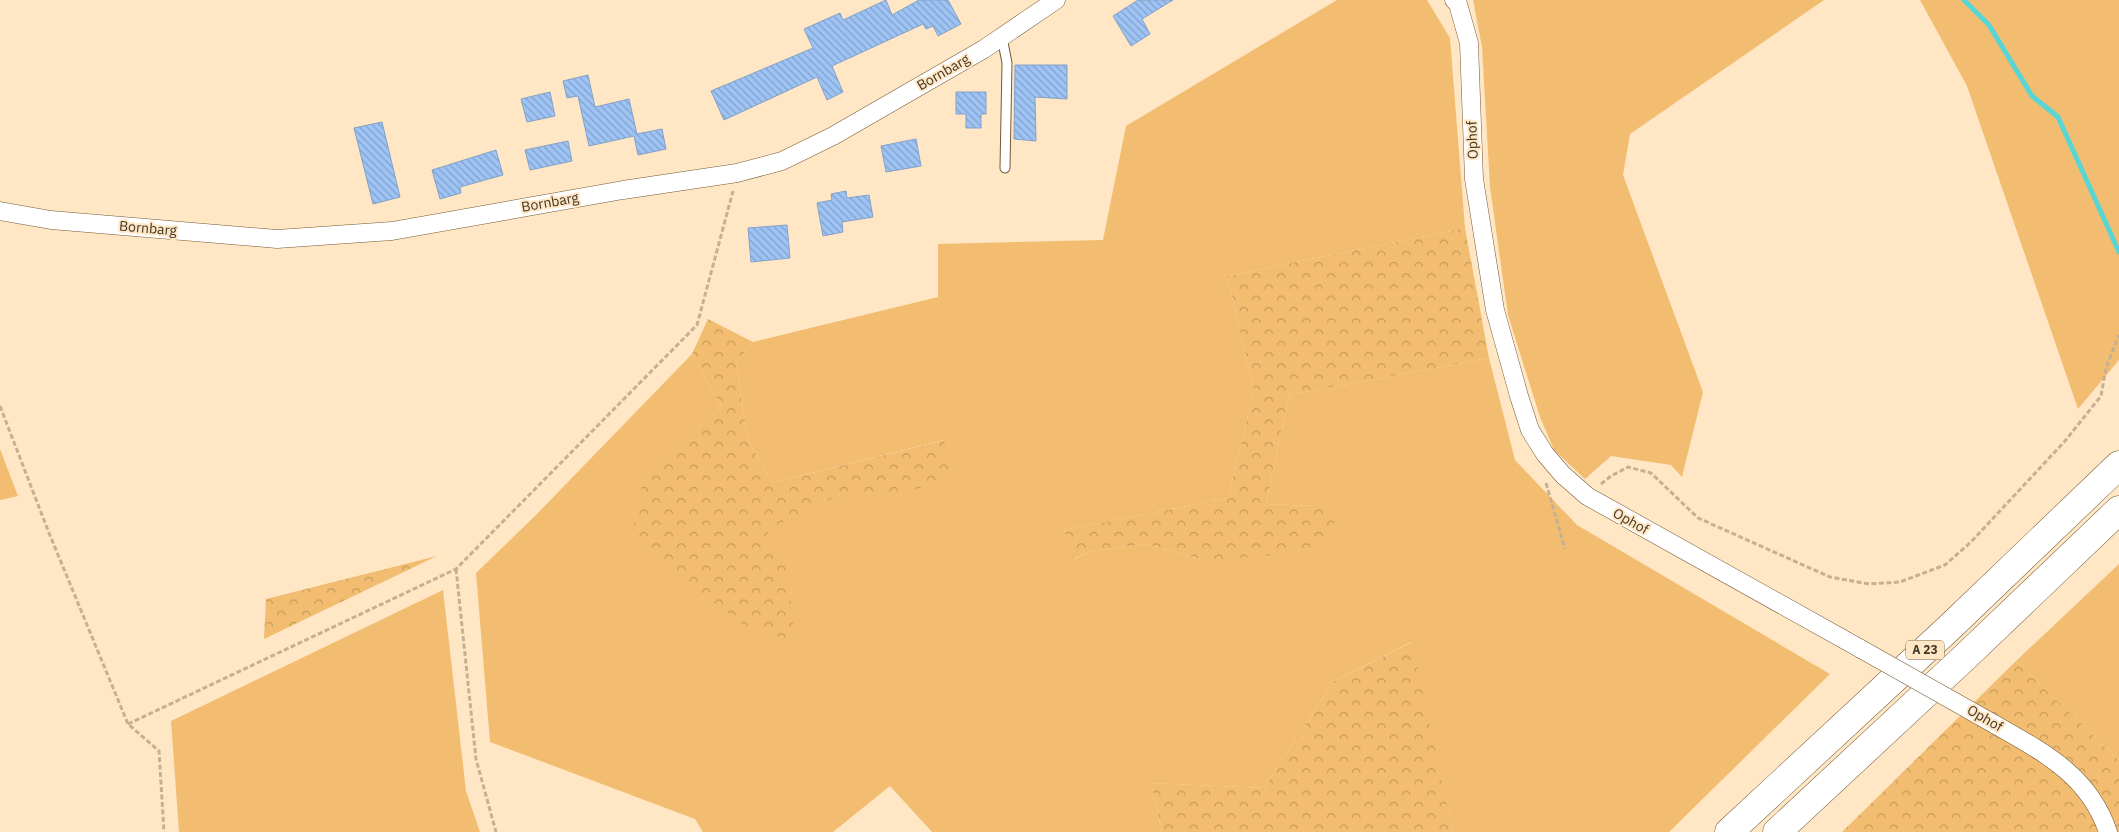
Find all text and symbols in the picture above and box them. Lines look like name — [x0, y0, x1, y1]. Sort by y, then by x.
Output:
street label: Bornbarg — [913, 49, 973, 94]
street label: Ophof — [1462, 120, 1482, 159]
street label: Bornbarg — [520, 188, 581, 216]
street label: Bornbarg — [118, 217, 178, 240]
street label: Ophof — [1610, 504, 1653, 538]
road number: A 23 — [1906, 640, 1944, 660]
street label: Ophof — [1964, 701, 2006, 736]

